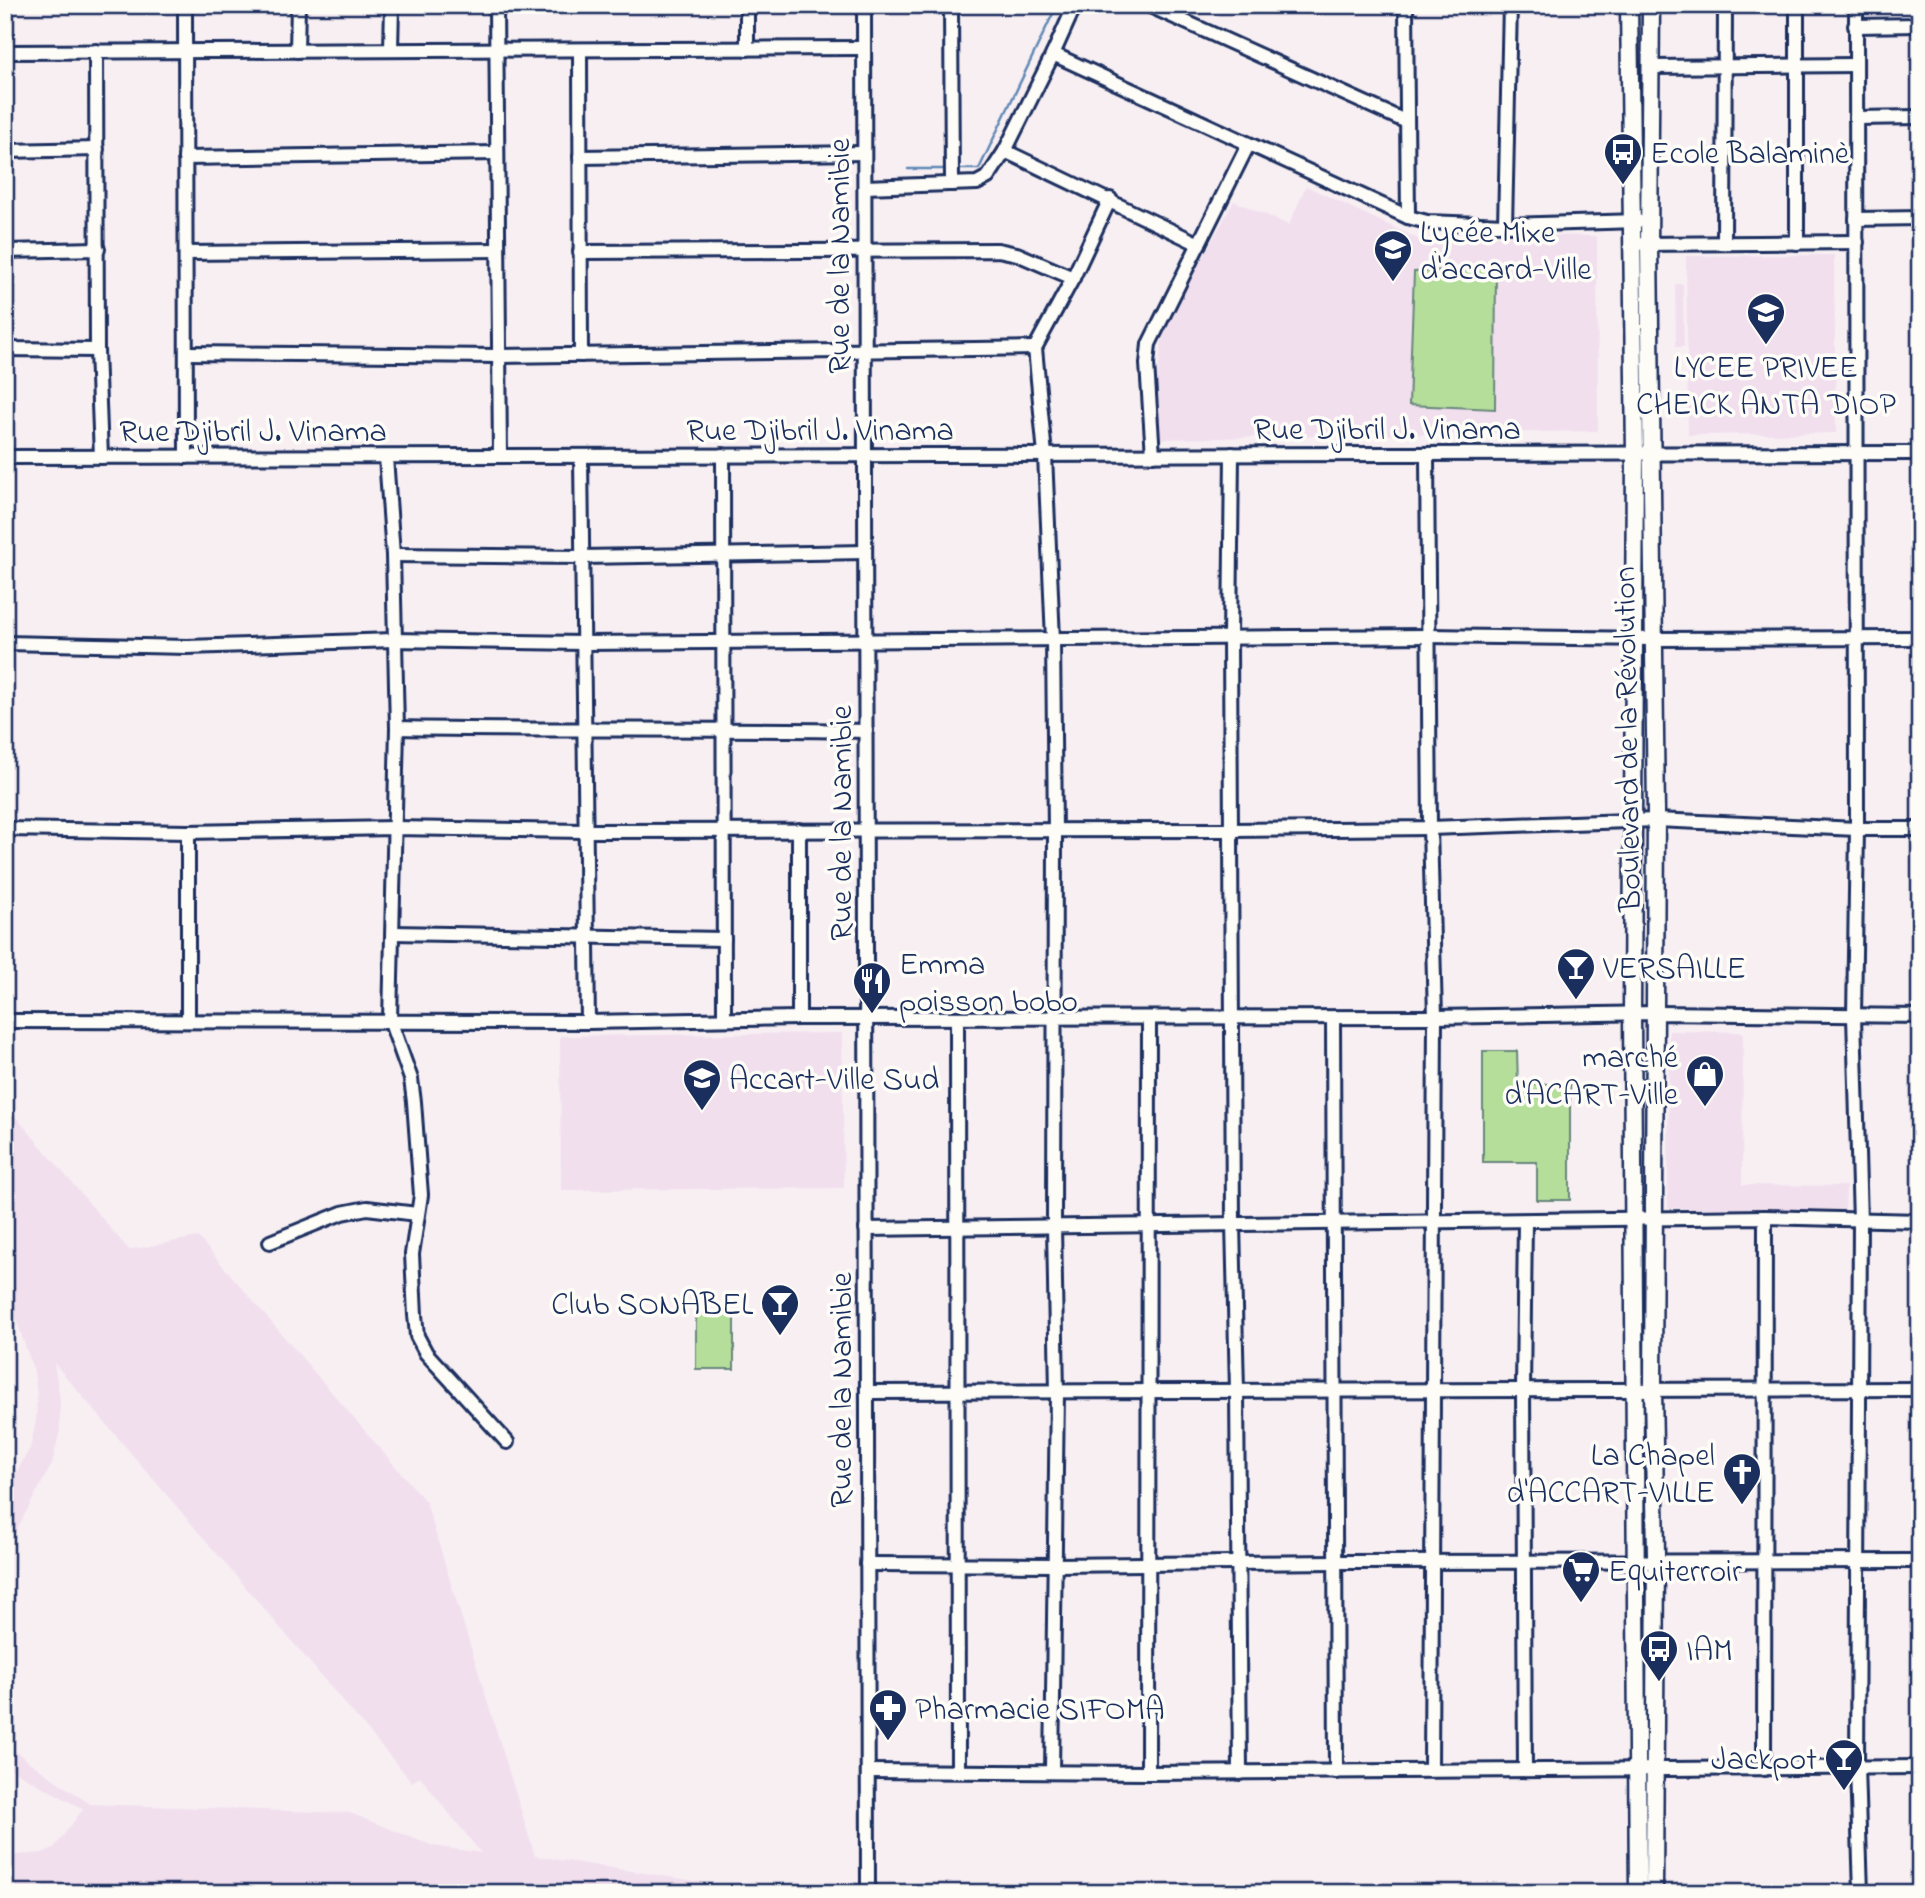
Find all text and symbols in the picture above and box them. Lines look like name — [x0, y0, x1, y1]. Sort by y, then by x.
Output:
bus stop icon: Ecole Balaminè — [1602, 131, 1644, 186]
place label: Ecole Balaminè — [1650, 132, 1850, 179]
street label: Rue de la Namibie — [818, 137, 865, 374]
place label: Lycée Mixe d'accard-Ville — [1420, 211, 1592, 295]
school or university icon: Lycée Mixe d'accard-Ville — [1372, 228, 1414, 283]
school or university icon: LYCEE PRIVEE CHEICK ANTA DIOP — [1745, 291, 1787, 346]
place label: LYCEE PRIVEE CHEICK ANTA DIOP — [1636, 346, 1896, 430]
street label: Rue Djibril J. Vinama — [1253, 408, 1521, 455]
street label: Rue Djibril J. Vinama — [686, 409, 954, 456]
street label: Rue Djibril J. Vinama — [119, 410, 387, 457]
street label: Boulevard de la Révolution — [1603, 566, 1656, 913]
street label: Rue de la Namibie — [820, 704, 867, 941]
place label: Emma poisson bobo — [899, 943, 1078, 1027]
bar icon: VERSAILLE — [1555, 946, 1597, 1001]
place label: VERSAILLE — [1602, 947, 1746, 994]
restaurant icon: Emma poisson bobo — [851, 960, 893, 1015]
place label: marché d'ACART-Ville — [1504, 1036, 1679, 1120]
shop icon: marché d'ACART-Ville — [1684, 1053, 1726, 1108]
school or university icon: Accart-Ville Sud — [681, 1057, 723, 1112]
place label: Accart-Ville Sud — [729, 1058, 939, 1105]
street label: Rue de la Namibie — [820, 1271, 867, 1508]
bar icon: Club SONABEL — [759, 1282, 801, 1337]
place label: Club SONABEL — [551, 1283, 753, 1330]
place label: La Chapel d'ACCART-VILLE — [1506, 1434, 1715, 1518]
church icon: La Chapel d'ACCART-VILLE — [1721, 1451, 1763, 1506]
supermarket icon: Equiterroir — [1560, 1549, 1602, 1604]
place label: Equiterroir — [1608, 1550, 1742, 1597]
bus stop icon: IAM — [1638, 1628, 1680, 1683]
place label: IAM — [1686, 1629, 1733, 1676]
pharmacy icon: Pharmacie SIFOMA — [867, 1687, 909, 1742]
place label: Pharmacie SIFOMA — [915, 1688, 1165, 1735]
bar icon: Jackpot — [1823, 1737, 1865, 1792]
place label: Jackpot — [1711, 1738, 1817, 1785]

